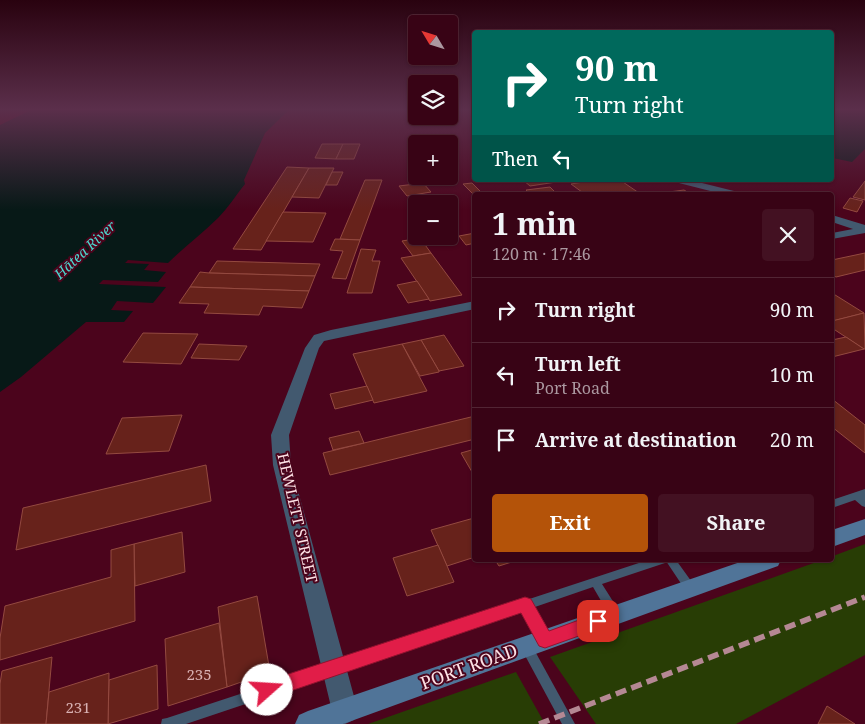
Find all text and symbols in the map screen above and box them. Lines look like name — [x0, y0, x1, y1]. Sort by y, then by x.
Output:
north arrow — [408, 15, 458, 65]
map controls — [408, 15, 458, 245]
text: 90 m — [575, 44, 658, 91]
icon: right — [492, 50, 557, 115]
button: layers — [408, 75, 458, 125]
text: Turn right — [575, 89, 684, 119]
button: + — [408, 135, 458, 185]
icon: left — [548, 145, 576, 173]
text: Then — [492, 146, 538, 172]
button: − — [408, 195, 458, 245]
text: 1 min — [492, 203, 577, 244]
button: close — [762, 209, 814, 261]
water label: Hātea River — [49, 216, 120, 284]
text: 120 m · 17:46 — [492, 243, 591, 265]
icon: right — [492, 296, 520, 324]
text: Turn right — [535, 297, 635, 323]
text: 90 m — [770, 297, 814, 323]
text: Turn left — [535, 351, 621, 377]
icon: left — [492, 361, 520, 389]
text: 10 m — [770, 362, 814, 388]
text: Port Road — [535, 377, 610, 399]
icon: arrive — [492, 426, 520, 454]
text: Arrive at destination — [535, 427, 737, 453]
text: 20 m — [770, 427, 814, 453]
street label: HEWLETT STREET — [273, 451, 323, 585]
button: Exit — [492, 494, 648, 552]
button: Share — [658, 494, 814, 552]
pin — [577, 600, 619, 642]
icon: arrive — [584, 607, 612, 635]
street label: PORT ROAD — [417, 637, 521, 695]
position arrow — [240, 663, 292, 715]
house number: 235 — [186, 664, 212, 684]
house number: 231 — [65, 697, 91, 717]

